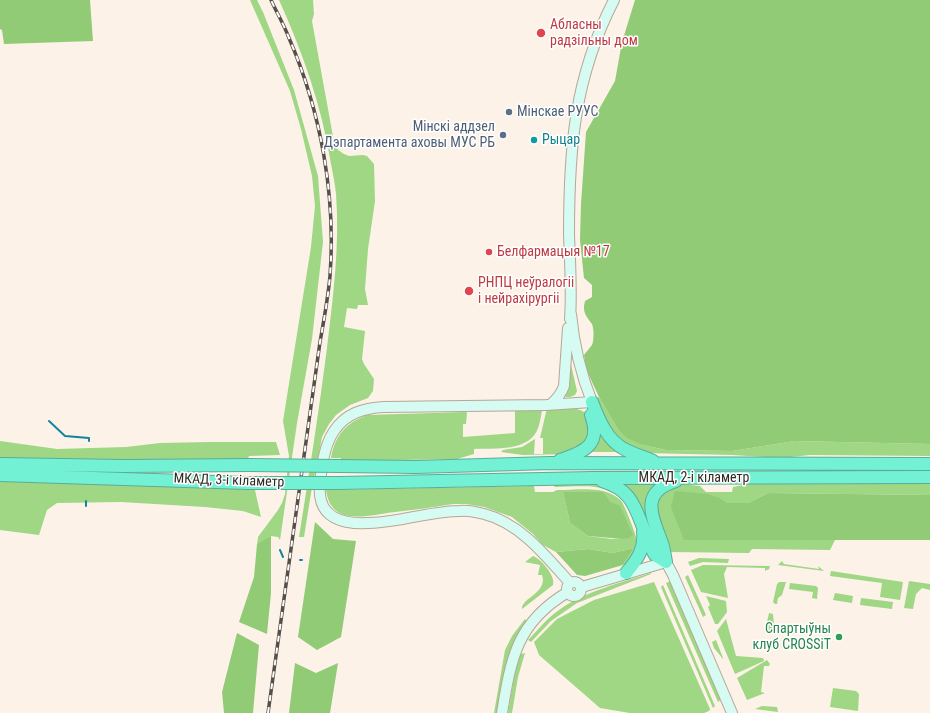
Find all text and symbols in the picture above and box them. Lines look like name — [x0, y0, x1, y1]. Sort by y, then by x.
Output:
place label: Абласны радзільны дом — [550, 17, 638, 50]
marker: Абласны радзільны дом — [535, 27, 547, 39]
place label: Мінскае РУУС — [517, 104, 598, 120]
marker: Мінскае РУУС — [504, 107, 514, 117]
place label: Мінскі аддзел Дэпартамента аховы МУС РБ — [324, 119, 495, 152]
marker: Мінскі аддзел Дэпартамента аховы МУС РБ — [498, 130, 508, 140]
place label: Рыцар — [542, 132, 580, 148]
marker: Рыцар — [529, 135, 539, 145]
place label: Белфармацыя №17 — [497, 244, 610, 260]
marker: Белфармацыя №17 — [484, 247, 494, 257]
place label: РНПЦ неўралогіі і нейрахірургіі — [478, 275, 574, 308]
marker: РНПЦ неўралогіі і нейрахірургіі — [463, 285, 475, 297]
street label: МКАД, 2-і кіламетр — [639, 470, 749, 486]
street label: МКАД, 3-і кіламетр — [173, 471, 285, 491]
place label: Спартыўны клуб CROSSiT — [752, 621, 831, 654]
marker: Спартыўны клуб CROSSiT — [834, 632, 844, 642]

